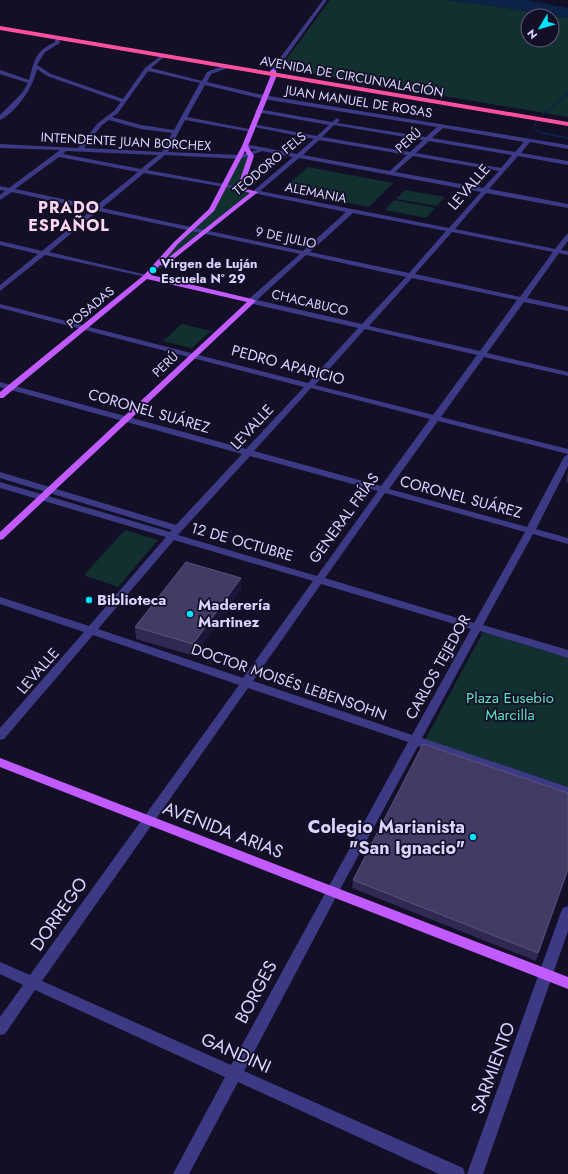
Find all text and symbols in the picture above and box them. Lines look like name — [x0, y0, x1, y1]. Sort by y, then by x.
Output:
north arrow — [520, 8, 560, 48]
text: N — [523, 26, 541, 43]
street label: AVENIDA DE CIRCUNVALACIÓN — [259, 51, 445, 102]
street label: JUAN MANUEL DE ROSAS — [282, 80, 434, 122]
street label: PERÚ — [391, 123, 426, 157]
street label: TEODORO FELS — [228, 127, 310, 200]
street label: INTENDENTE JUAN BORCHEX — [40, 128, 213, 155]
street label: LEVALLE — [443, 159, 495, 215]
street label: ALEMANIA — [283, 177, 349, 208]
district label: PRADO ESPAÑOL — [28, 196, 110, 237]
street label: 9 DE JULIO — [254, 222, 318, 253]
place label: Virgen de Luján Escuela Nº 29 — [160, 254, 258, 288]
marker: Virgen de Luján Escuela Nº 29 — [148, 265, 158, 275]
street label: POSADAS — [62, 282, 118, 333]
street label: CHACABUCO — [270, 284, 350, 321]
street label: PEDRO APARICIO — [229, 339, 347, 391]
street label: PERÚ — [148, 347, 183, 381]
street label: CORONEL SUÁREZ — [85, 383, 213, 439]
street label: LEVALLE — [225, 399, 279, 455]
street label: GENERAL FRÍAS — [304, 468, 384, 568]
street label: CORONEL SUÁREZ — [397, 470, 525, 524]
street label: 12 DE OCTUBRE — [188, 517, 296, 567]
place label: Biblioteca — [97, 589, 166, 611]
place label: Maderería Martinez — [198, 594, 270, 633]
marker: Biblioteca — [84, 595, 94, 605]
marker: Maderería Martinez — [185, 609, 195, 619]
street label: CARLOS TEJEDOR — [400, 610, 476, 723]
street label: DOCTOR MOISÉS LEBENSOHN — [188, 638, 390, 726]
street label: LEVALLE — [12, 643, 64, 699]
park label: Plaza Eusebio Marcilla — [466, 687, 554, 726]
street label: AVENIDA ARIAS — [159, 795, 287, 865]
place label: Colegio Marianista "San Ignacio" — [308, 814, 465, 861]
marker: Colegio Marianista "San Ignacio" — [468, 832, 478, 842]
street label: DORREGO — [24, 872, 94, 956]
street label: BORGES — [229, 956, 284, 1028]
street label: SARMIENTO — [464, 1018, 522, 1118]
street label: GANDINI — [197, 1026, 275, 1080]

